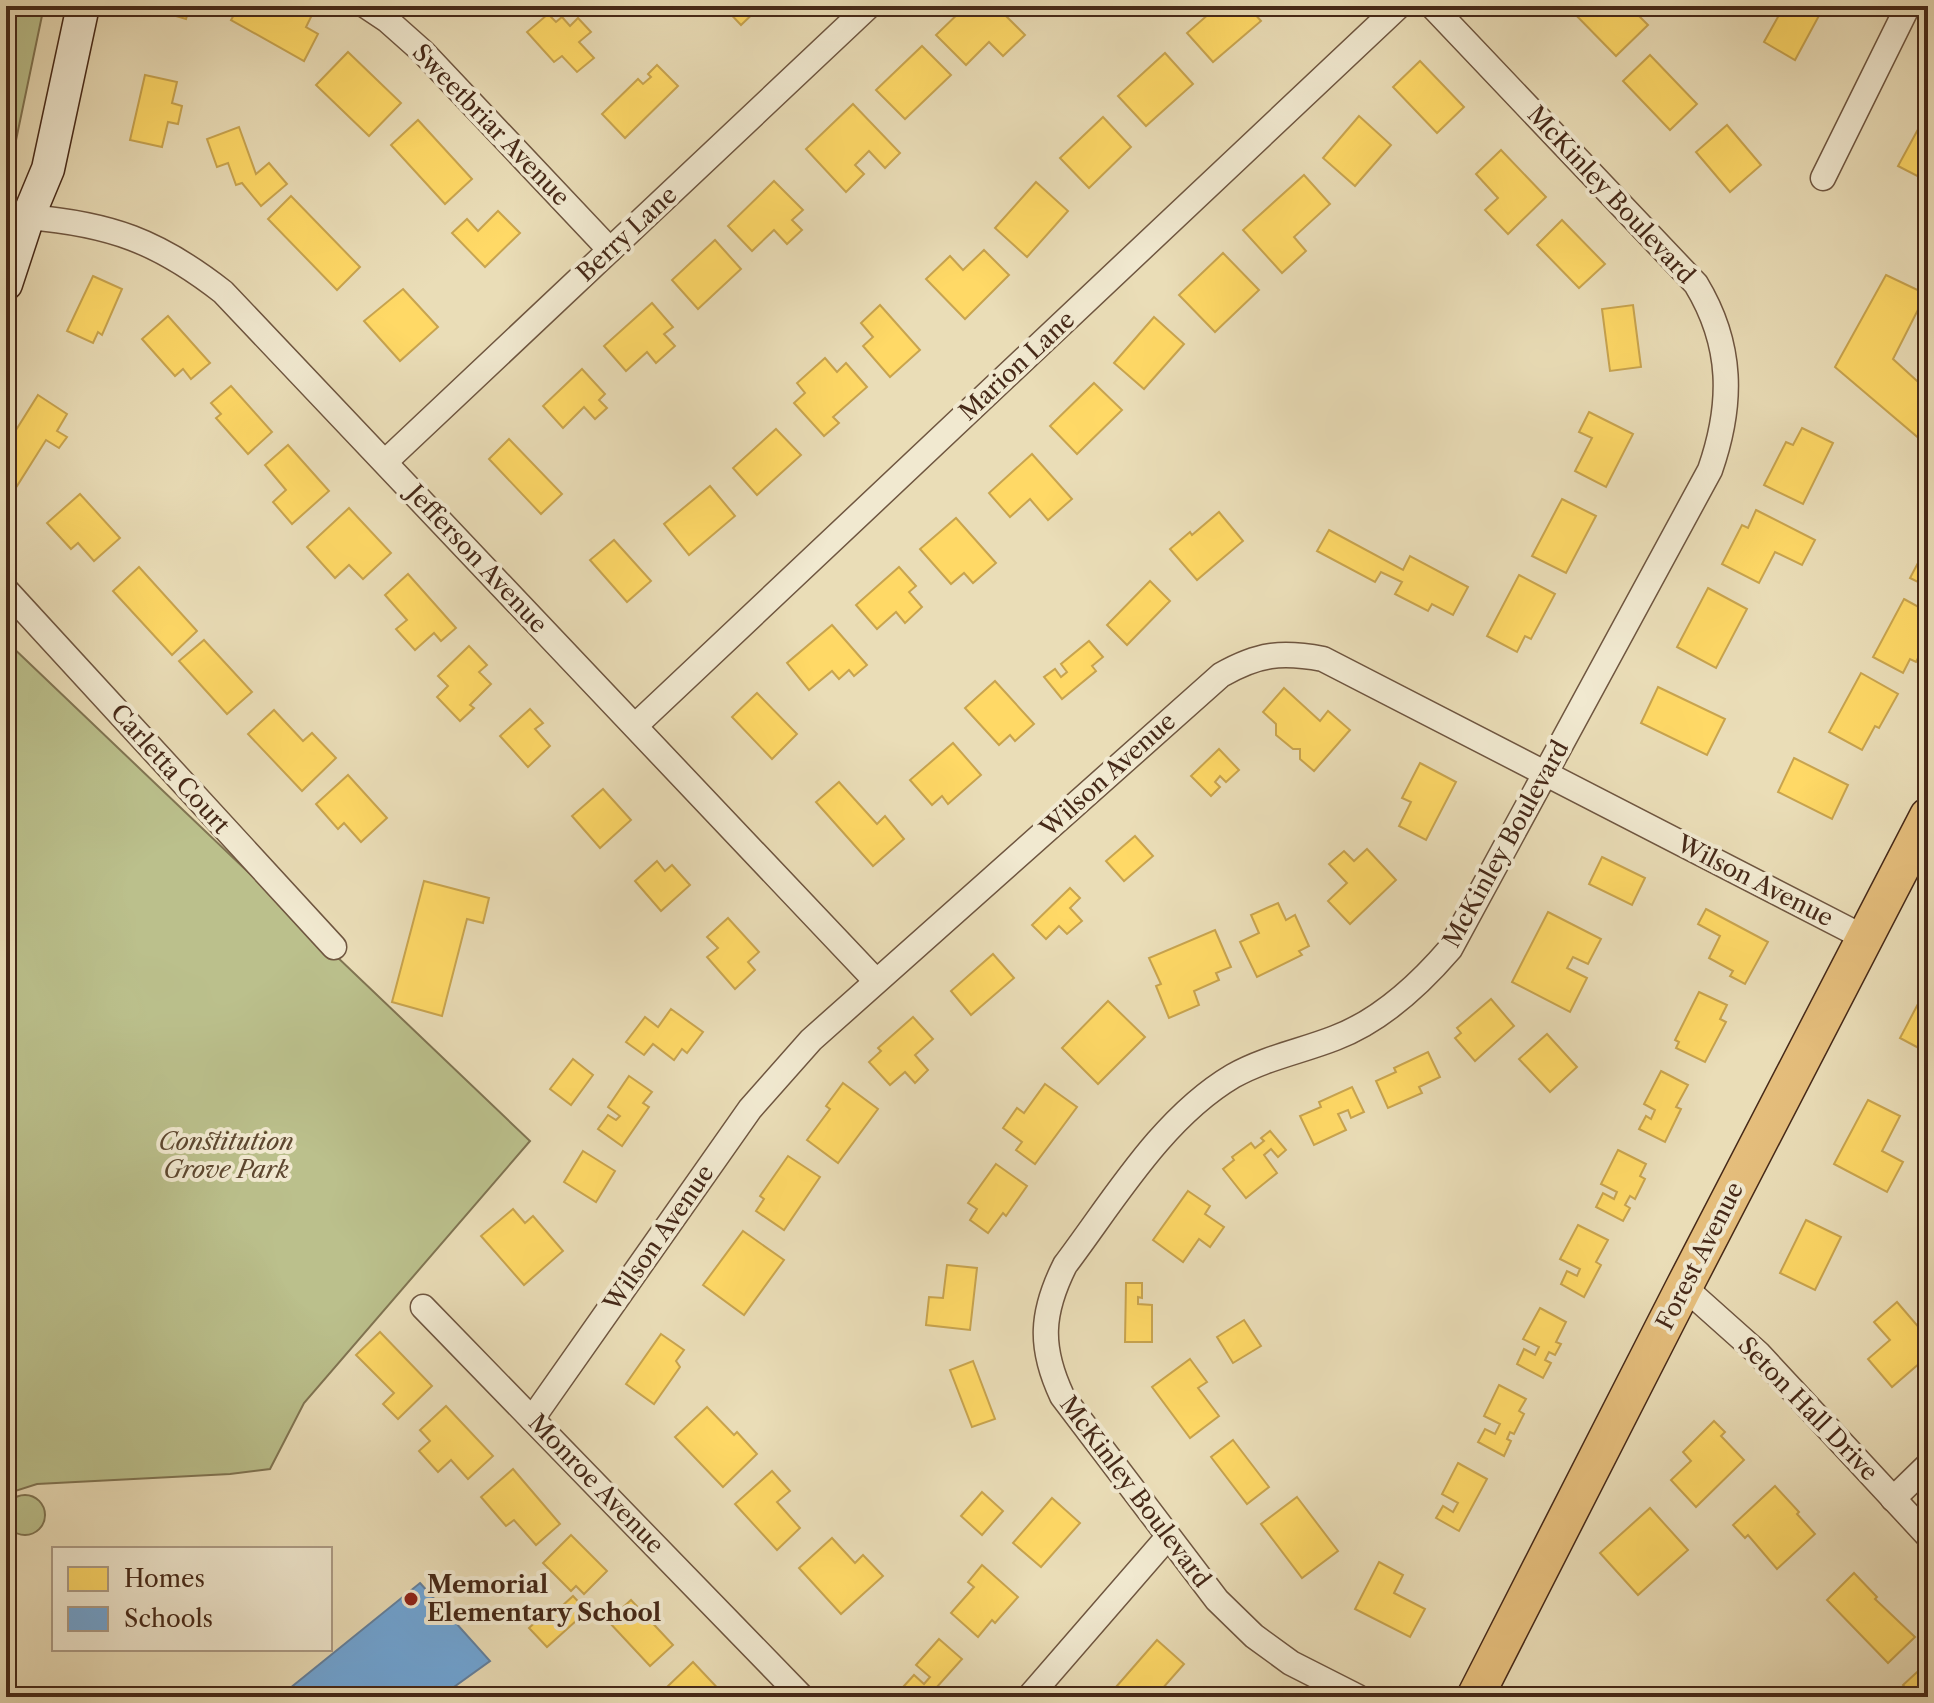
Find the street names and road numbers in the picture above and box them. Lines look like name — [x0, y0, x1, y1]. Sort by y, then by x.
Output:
street label: Sweetbriar Avenue — [407, 38, 576, 212]
street label: McKinley Boulevard — [1522, 100, 1701, 290]
street label: Berry Lane — [571, 180, 683, 287]
street label: Marion Lane — [953, 305, 1080, 426]
street label: Jefferson Avenue — [398, 476, 554, 639]
street label: Carletta Court — [105, 698, 236, 840]
street label: Wilson Avenue — [1033, 706, 1181, 843]
street label: McKinley Boulevard — [1437, 735, 1575, 952]
street label: Wilson Avenue — [1671, 828, 1838, 932]
street label: Wilson Avenue — [597, 1159, 720, 1317]
street label: Forest Avenue — [1650, 1177, 1749, 1335]
street label: Seton Hall Drive — [1732, 1331, 1884, 1487]
street label: McKinley Boulevard — [1054, 1390, 1217, 1593]
street label: Monroe Avenue — [523, 1408, 670, 1559]

